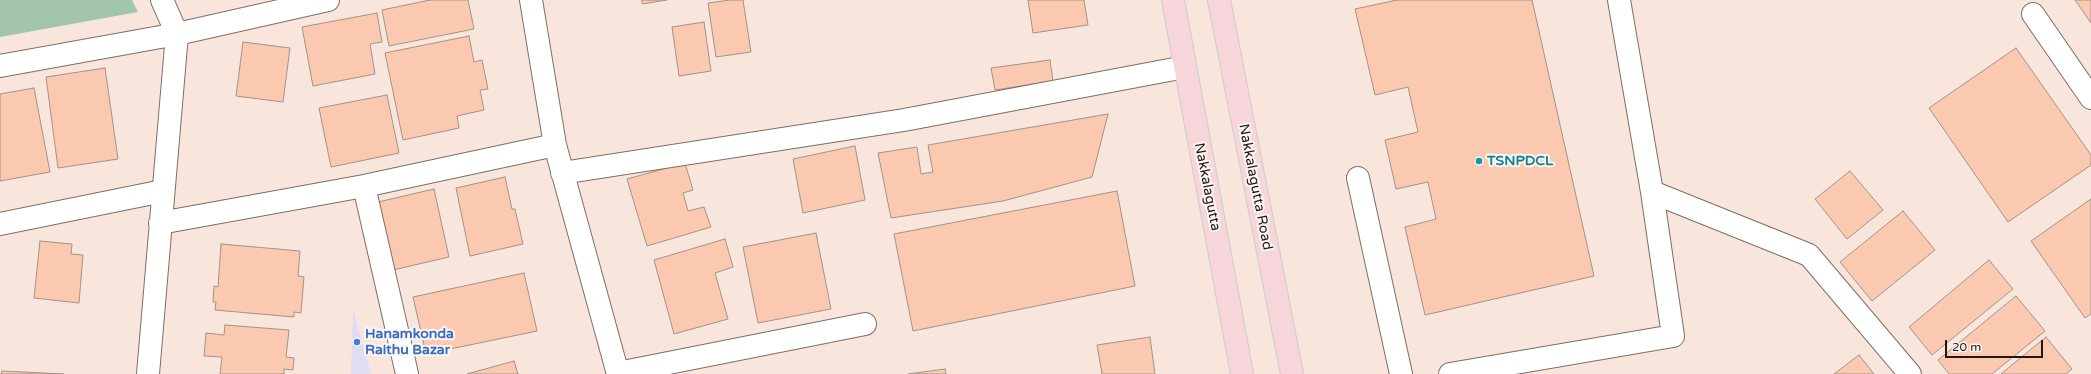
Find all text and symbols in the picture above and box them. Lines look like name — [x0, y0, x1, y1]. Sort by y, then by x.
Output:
street label: Nakkalagutta Road — [1235, 122, 1275, 252]
street label: Nakkalagutta — [1190, 142, 1224, 232]
place label: TSNPDCL — [1487, 153, 1553, 169]
marker: TSNPDCL — [1474, 156, 1484, 166]
place label: Hanamkonda Raithu Bazar — [365, 326, 454, 358]
scale bar — [1947, 332, 2045, 358]
marker: Hanamkonda Raithu Bazar — [352, 337, 362, 347]
text: 20 m — [1952, 340, 1981, 354]

